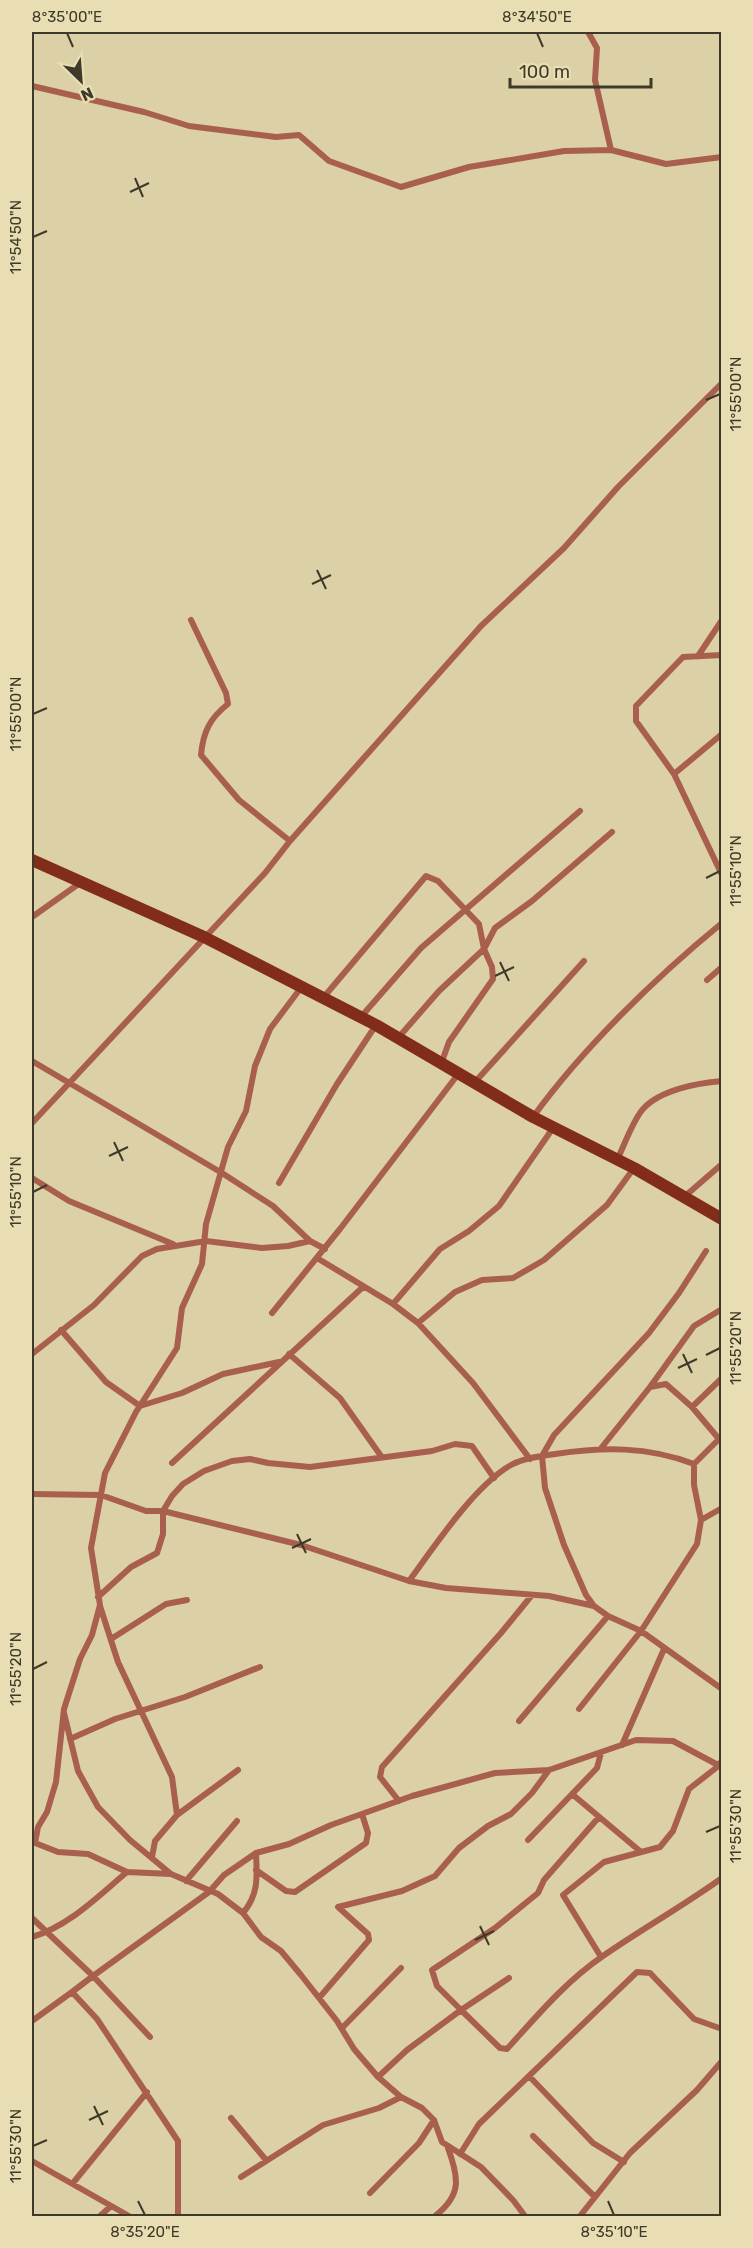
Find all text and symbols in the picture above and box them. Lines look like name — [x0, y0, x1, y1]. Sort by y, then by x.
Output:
text: 8°35'00"E — [32, 8, 102, 26]
text: 8°34'50"E — [502, 8, 572, 26]
north arrow — [51, 51, 111, 111]
scale bar — [510, 51, 651, 89]
text: 100 m — [519, 61, 570, 83]
text: N — [78, 83, 96, 105]
text: 11°54'50"N — [7, 200, 25, 274]
text: 11°55'00"N — [727, 357, 745, 431]
text: 11°55'00"N — [7, 677, 25, 751]
text: 11°55'10"N — [727, 835, 745, 907]
text: 11°55'10"N — [7, 1156, 25, 1228]
text: 11°55'20"N — [727, 1311, 745, 1385]
text: 11°55'20"N — [7, 1632, 25, 1706]
text: 11°55'30"N — [727, 1789, 745, 1863]
text: 11°55'30"N — [7, 2109, 25, 2183]
text: 8°35'20"E — [110, 2223, 180, 2241]
text: 8°35'10"E — [580, 2223, 648, 2241]

